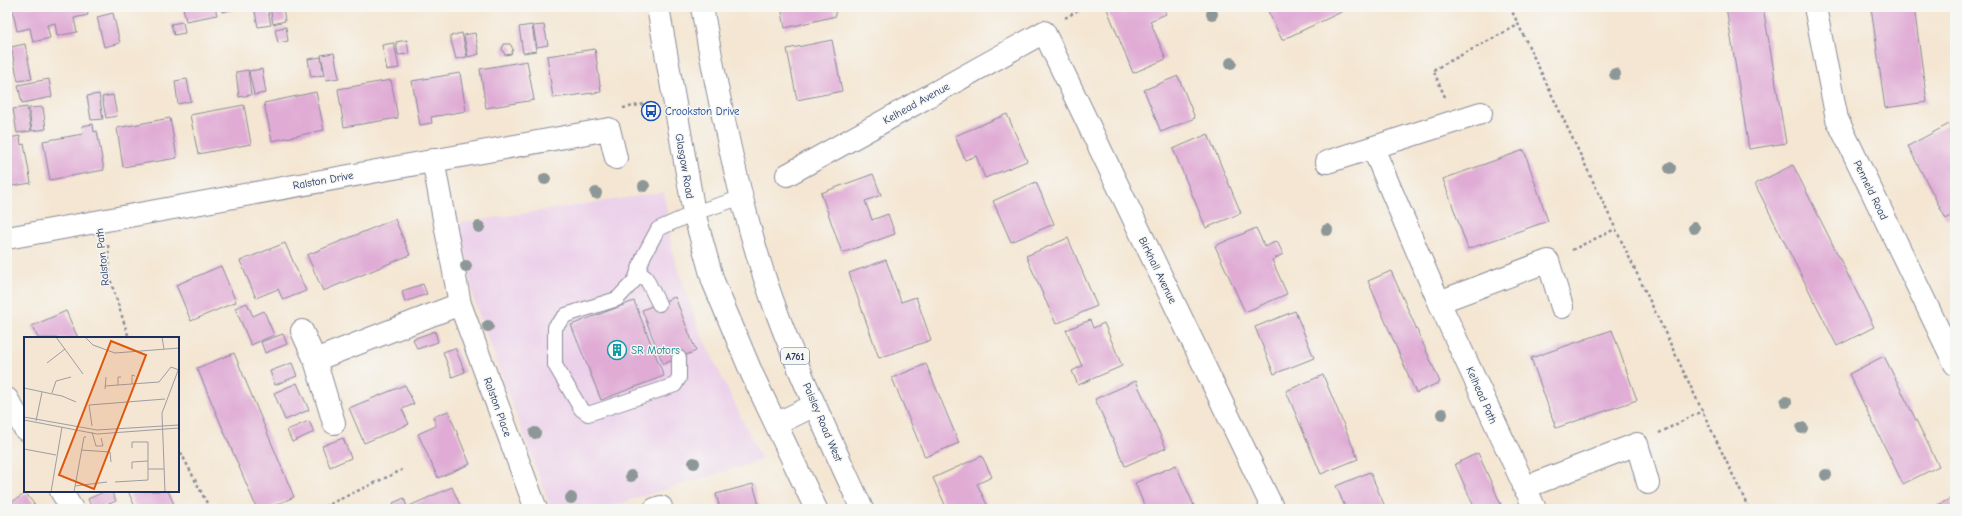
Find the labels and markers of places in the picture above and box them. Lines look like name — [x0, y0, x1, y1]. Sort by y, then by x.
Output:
bus stop icon: Crookston Drive — [640, 100, 662, 122]
place label: Crookston Drive — [665, 105, 740, 118]
building icon: SR Motors — [606, 339, 628, 361]
place label: SR Motors — [631, 344, 680, 357]

